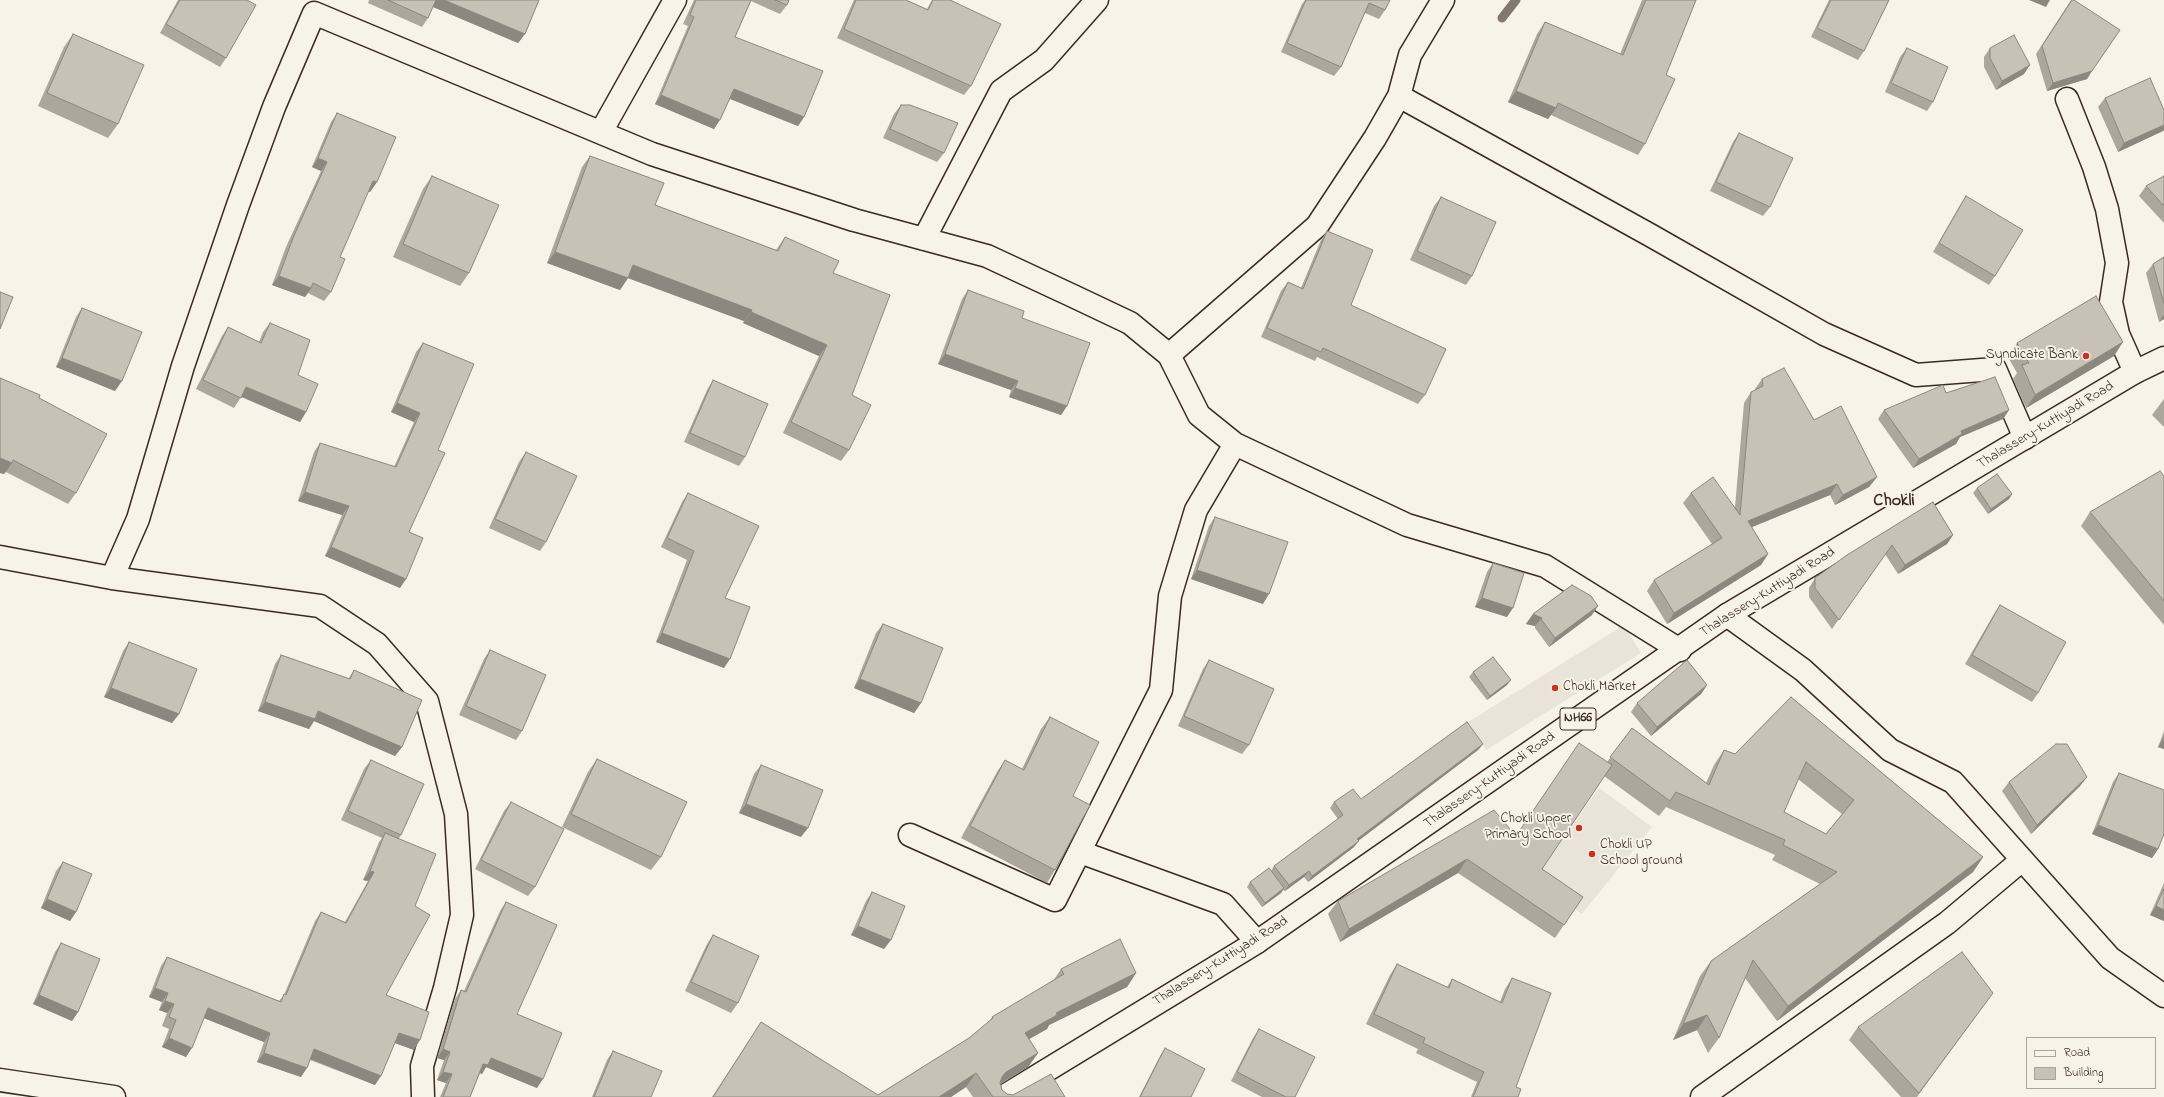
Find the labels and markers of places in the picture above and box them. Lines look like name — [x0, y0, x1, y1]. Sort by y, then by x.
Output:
place label: Syndicate Bank — [1986, 348, 2078, 364]
marker: Syndicate Bank — [2081, 351, 2091, 361]
place label: Chokli Market — [1563, 680, 1636, 696]
marker: Chokli Market — [1550, 683, 1560, 693]
place label: Chokli Upper Primary School — [1484, 812, 1571, 844]
marker: Chokli Upper Primary School — [1574, 823, 1584, 833]
place label: Chokli UP School ground — [1600, 838, 1683, 870]
marker: Chokli UP School ground — [1587, 849, 1597, 859]

